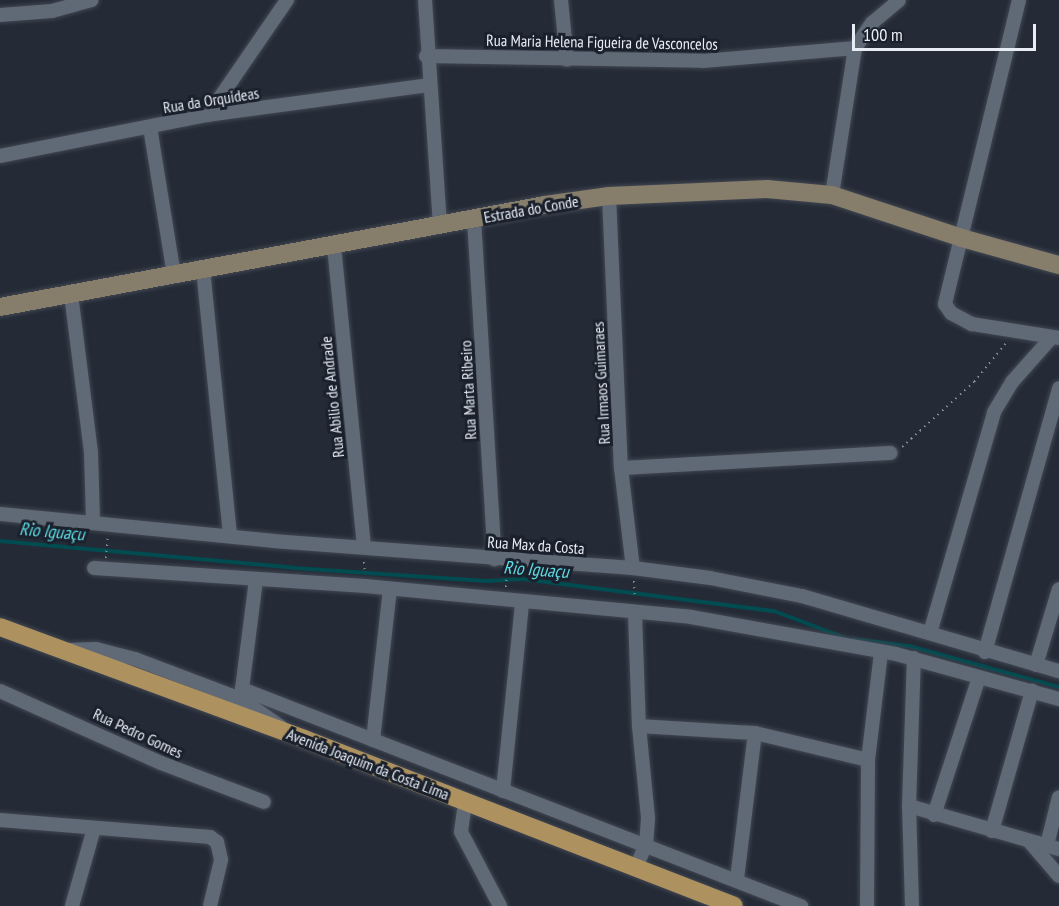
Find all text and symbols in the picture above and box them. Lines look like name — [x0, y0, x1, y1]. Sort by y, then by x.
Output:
scale bar — [855, 12, 1040, 50]
text: 100 m — [863, 23, 903, 46]
street label: Rua Maria Helena Figueira de Vasconcelos — [486, 30, 718, 54]
street label: Rua da Orquideas — [162, 83, 260, 117]
street label: Estrada do Conde — [482, 191, 580, 227]
street label: Rua Irmaos Guimaraes — [588, 321, 614, 445]
street label: Rua Abilio de Andrade — [316, 335, 348, 459]
street label: Rua Marta Ribeiro — [456, 340, 480, 440]
water label: Rio Iguaçu — [19, 518, 85, 546]
street label: Rua Max da Costa — [487, 532, 585, 558]
water label: Rio Iguaçu — [503, 557, 569, 583]
street label: Rua Pedro Gomes — [90, 704, 186, 762]
street label: Avenida Joaquim da Costa Lima — [284, 724, 452, 804]

